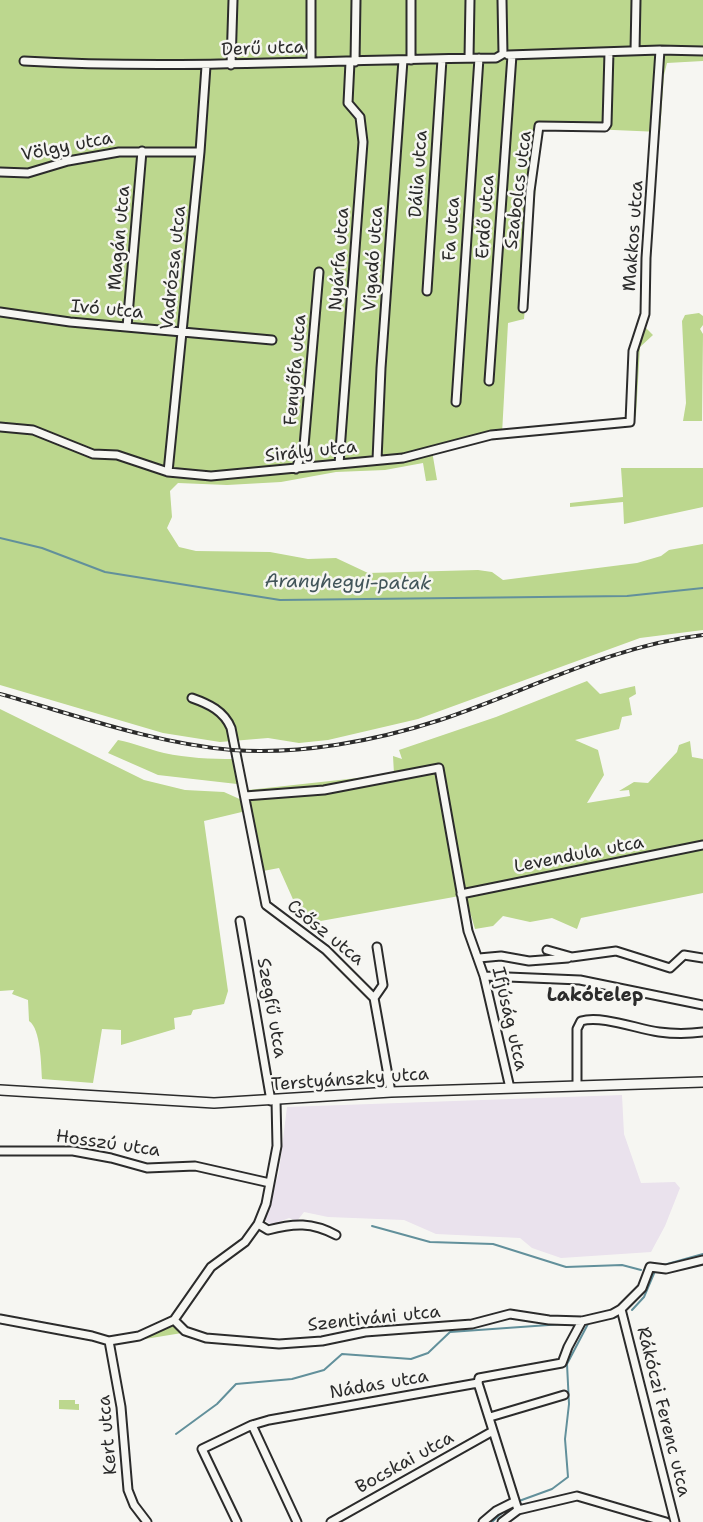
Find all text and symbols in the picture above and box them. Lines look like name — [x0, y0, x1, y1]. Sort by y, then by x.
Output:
street label: Derű utca — [221, 37, 305, 61]
street label: Völgy utca — [19, 128, 115, 166]
street label: Szabolcs utca — [501, 129, 537, 251]
street label: Dália utca — [405, 130, 433, 218]
street label: Erdő utca — [472, 174, 500, 260]
street label: Makkos utca — [619, 180, 649, 292]
street label: Magán utca — [105, 185, 135, 291]
street label: Fa utca — [439, 196, 465, 262]
street label: Vadrózsa utca — [157, 205, 191, 331]
street label: Vigadó utca — [360, 206, 388, 312]
street label: Nyárfa utca — [326, 207, 354, 311]
street label: Ivó utca — [70, 296, 144, 324]
street label: Fenyőfa utca — [280, 313, 312, 427]
street label: Sirály utca — [264, 436, 358, 468]
water label: Aranyhegyi-patak — [265, 570, 431, 596]
street label: Levendula utca — [512, 832, 646, 878]
street label: Csősz utca — [282, 895, 368, 971]
street label: Szegfű utca — [252, 956, 290, 1060]
street label: Ifjúság utca — [487, 965, 531, 1073]
district label: Lakótelep — [547, 985, 643, 1007]
street label: Terstyánszky utca — [271, 1064, 429, 1096]
street label: Hosszú utca — [54, 1126, 162, 1162]
street label: Szentiváni utca — [307, 1301, 441, 1337]
street label: Rákóczi Ferenc utca — [631, 1325, 695, 1499]
street label: Nádas utca — [328, 1366, 430, 1404]
street label: Kert utca — [94, 1394, 122, 1476]
street label: Bocskai utca — [352, 1427, 458, 1499]

